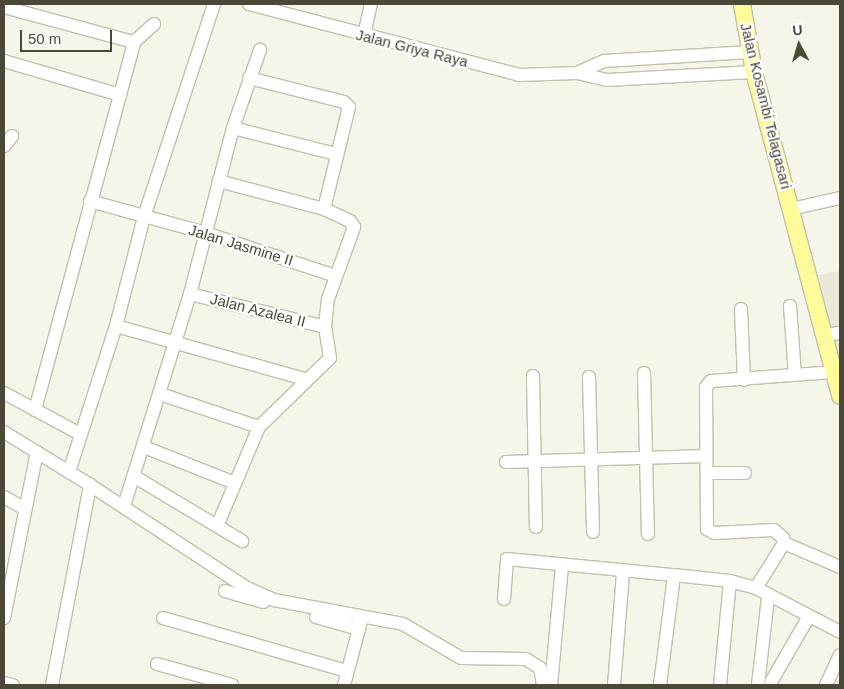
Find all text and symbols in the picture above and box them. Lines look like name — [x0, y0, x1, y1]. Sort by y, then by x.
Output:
scale bar — [22, 20, 115, 52]
north arrow — [774, 20, 824, 70]
street label: Jalan Kosambi Telagasari — [737, 21, 795, 191]
text: U — [792, 22, 803, 39]
street label: Jalan Griya Raya — [354, 25, 470, 71]
text: 50 m — [28, 30, 61, 47]
street label: Jalan Jasmine II — [187, 221, 295, 269]
street label: Jalan Azalea II — [208, 289, 308, 331]

